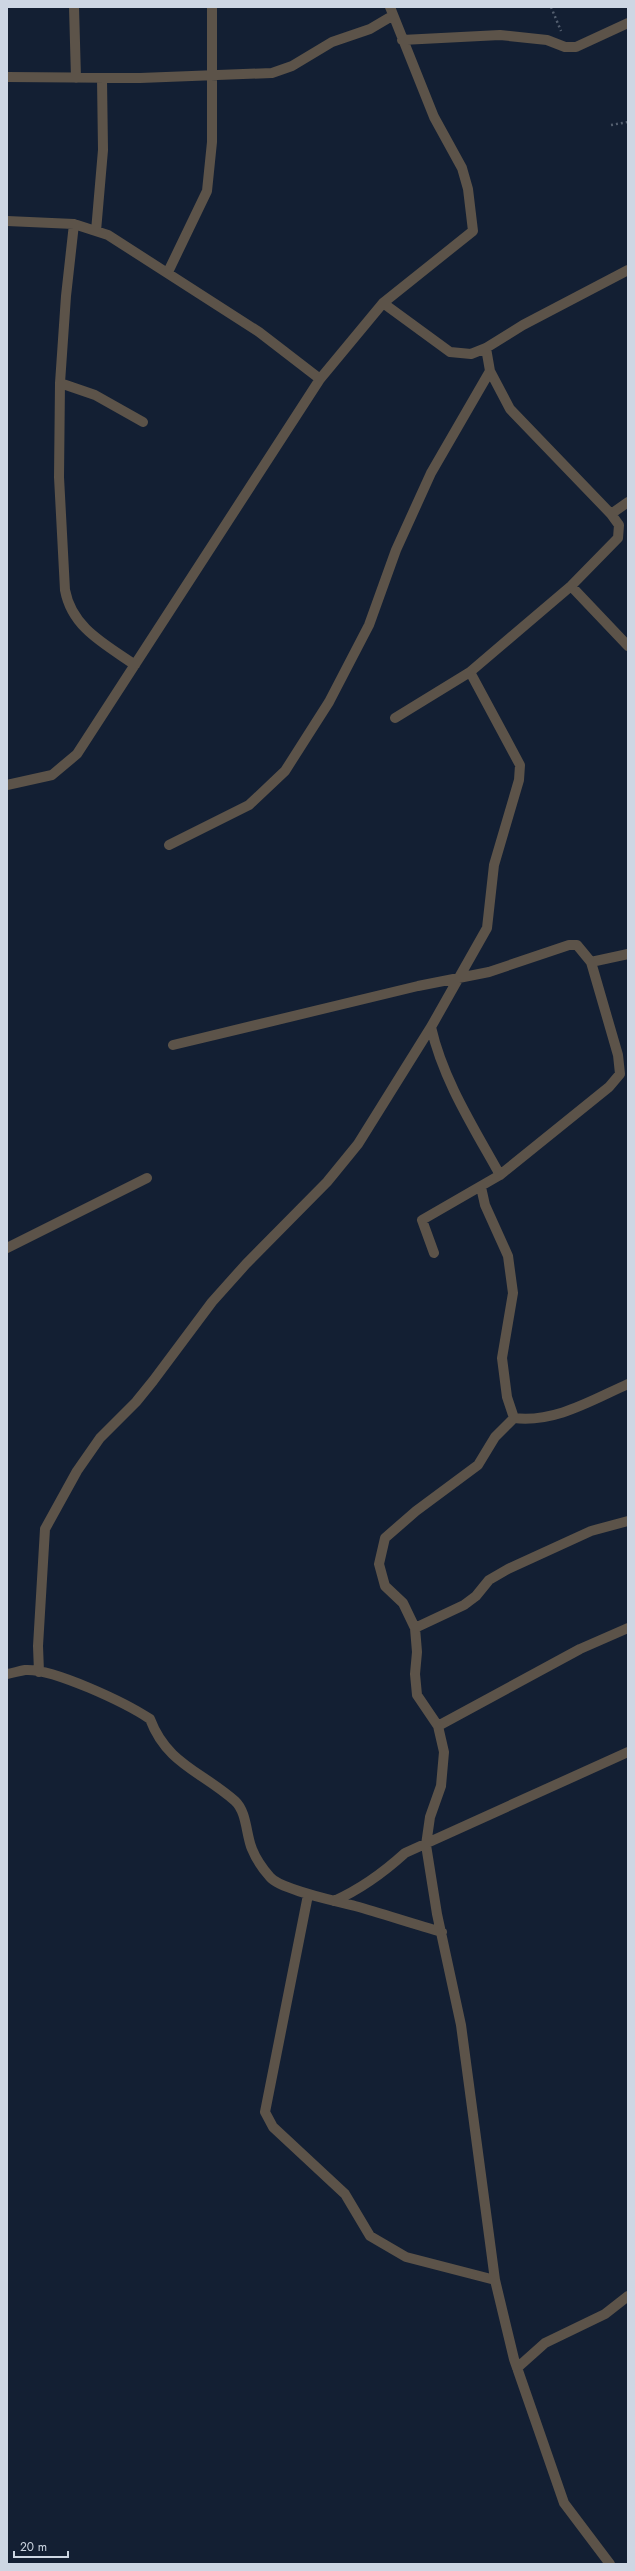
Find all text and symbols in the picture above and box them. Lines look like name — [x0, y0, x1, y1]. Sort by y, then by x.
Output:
scale bar — [14, 2533, 68, 2559]
text: 20 m — [20, 2538, 47, 2556]

